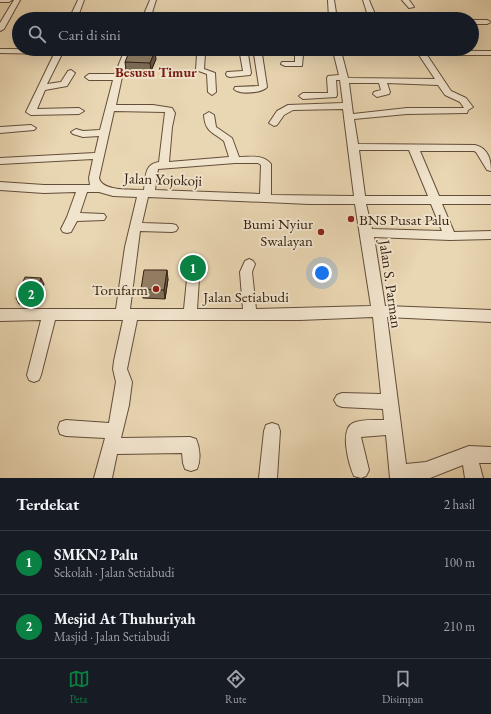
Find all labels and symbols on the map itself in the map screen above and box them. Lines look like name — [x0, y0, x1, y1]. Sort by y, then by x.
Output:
district label: Besusu Timur — [115, 63, 197, 81]
street label: Jalan Yojokoji — [122, 168, 203, 190]
place label: BNS Pusat Palu — [359, 210, 450, 229]
place label: Bumi Nyiur Swalayan — [243, 214, 313, 250]
marker: BNS Pusat Palu — [346, 214, 356, 224]
marker: Bumi Nyiur Swalayan — [316, 227, 326, 237]
street label: Jalan S. Parman — [375, 237, 407, 330]
pin: 1 — [180, 253, 206, 283]
your location — [312, 263, 332, 283]
pin: 2 — [18, 279, 44, 309]
place label: Torufarm — [92, 280, 148, 299]
marker: Torufarm — [151, 284, 161, 294]
street label: Jalan Setiabudi — [201, 287, 289, 306]

